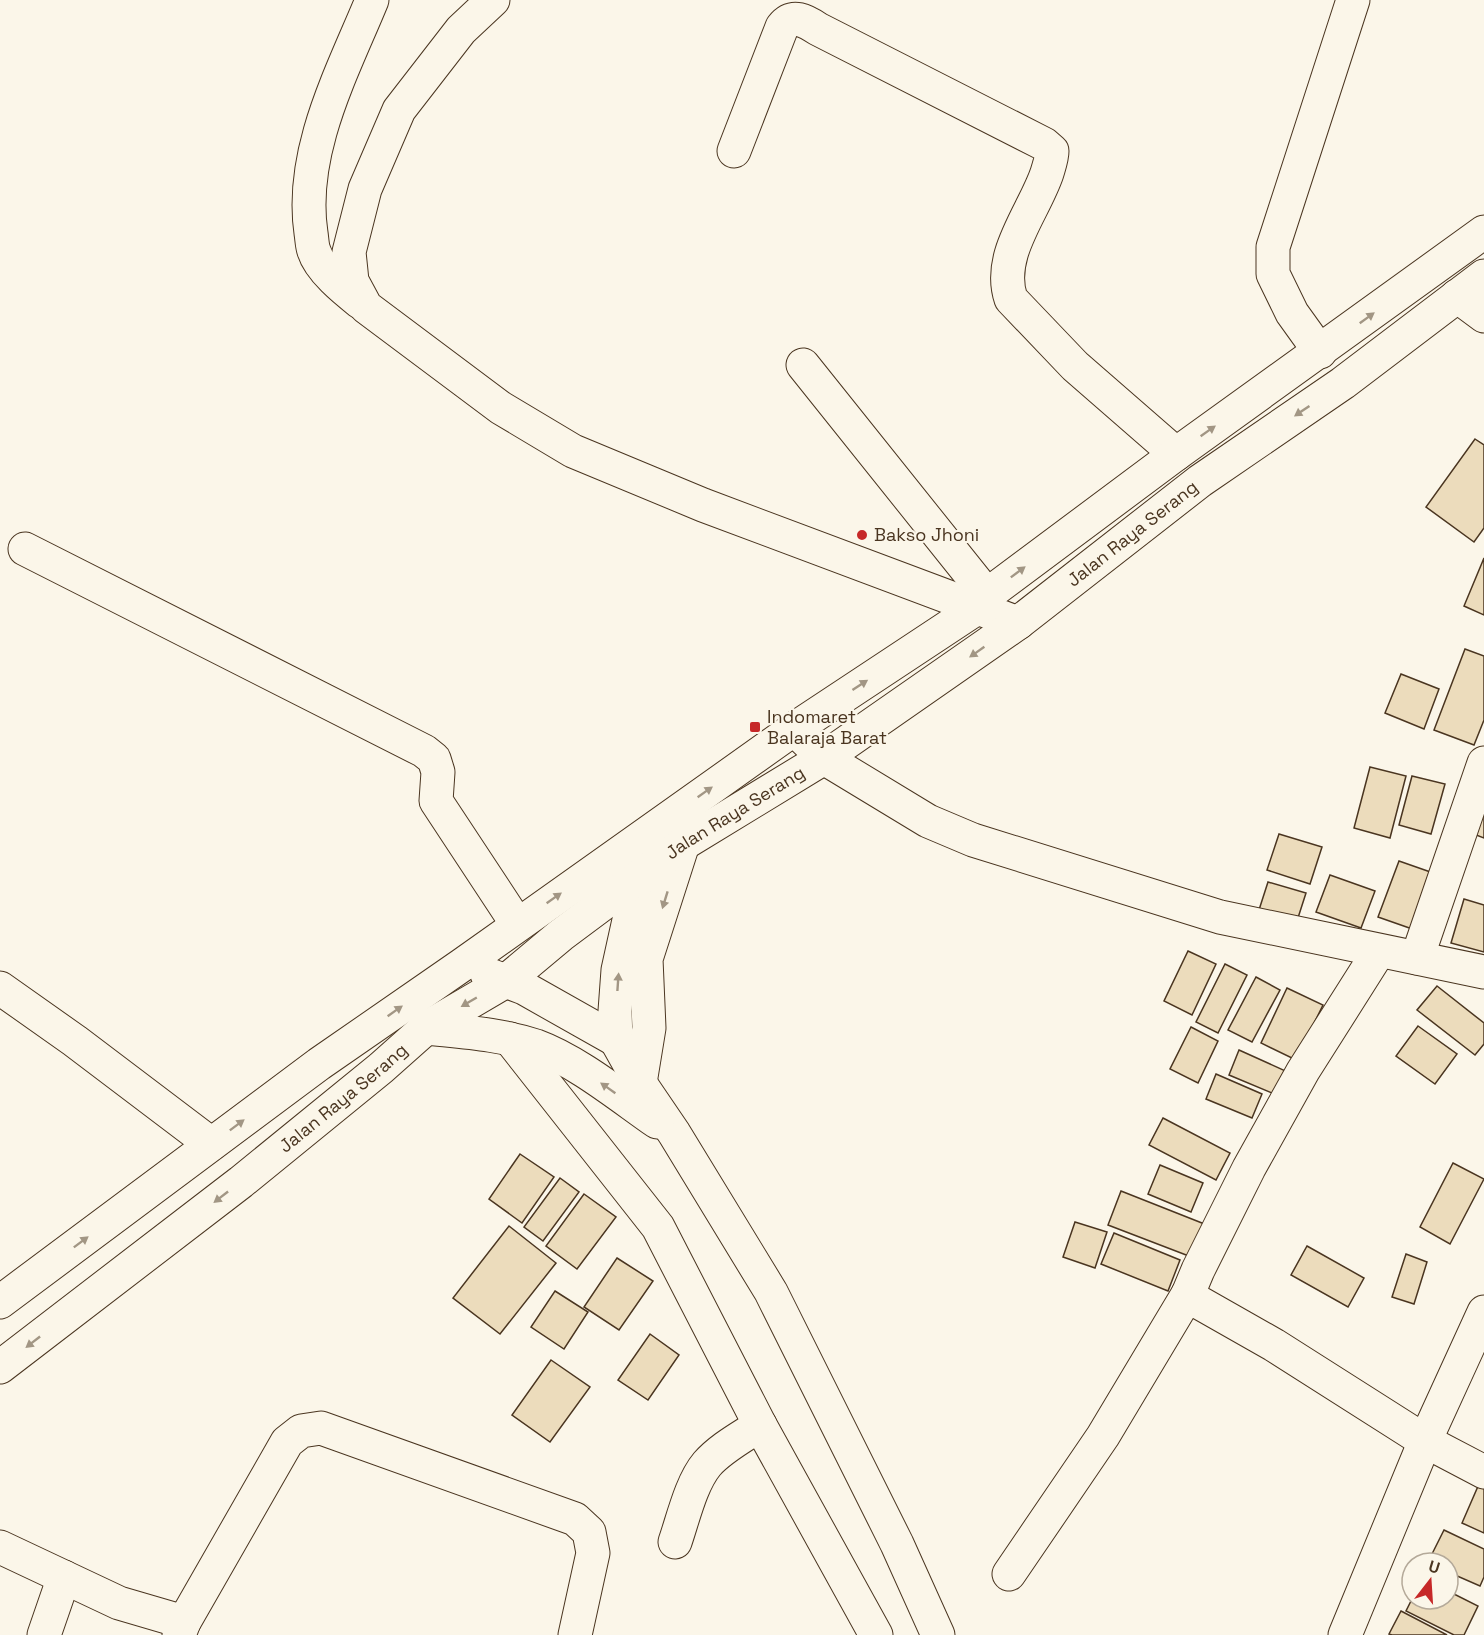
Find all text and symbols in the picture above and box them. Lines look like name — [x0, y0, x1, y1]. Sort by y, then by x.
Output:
one-way arrow — [1359, 311, 1375, 324]
one-way arrow — [1295, 405, 1311, 417]
one-way arrow — [1200, 425, 1216, 437]
street label: Jalan Raya Serang — [1062, 475, 1202, 591]
place label: Bakso Jhoni — [874, 523, 979, 546]
marker: Bakso Jhoni — [855, 528, 869, 542]
one-way arrow — [1010, 566, 1026, 578]
one-way arrow — [969, 646, 985, 658]
one-way arrow — [852, 680, 868, 691]
place label: Indomaret Balaraja Barat — [767, 705, 887, 749]
marker: Indomaret Balaraja Barat — [748, 720, 762, 734]
street label: Jalan Raya Serang — [661, 761, 809, 864]
one-way arrow — [697, 787, 713, 798]
one-way arrow — [660, 891, 669, 909]
one-way arrow — [545, 892, 561, 904]
one-way arrow — [613, 972, 622, 991]
one-way arrow — [461, 997, 477, 1008]
one-way arrow — [387, 1006, 403, 1017]
street label: Jalan Raya Serang — [274, 1038, 412, 1157]
one-way arrow — [601, 1082, 617, 1094]
one-way arrow — [228, 1119, 244, 1131]
one-way arrow — [213, 1191, 229, 1204]
one-way arrow — [72, 1236, 88, 1248]
one-way arrow — [25, 1335, 41, 1348]
north arrow — [1400, 1551, 1460, 1611]
text: U — [1426, 1556, 1442, 1579]

